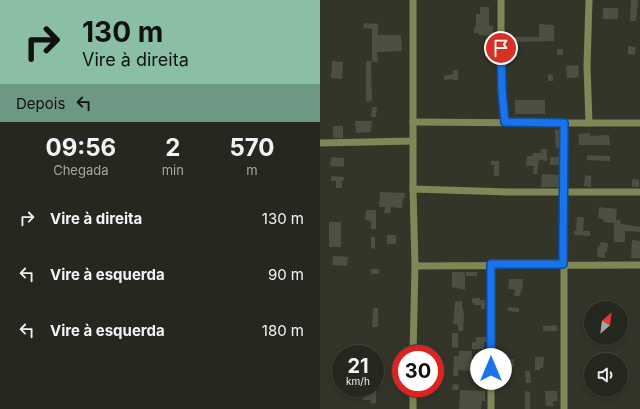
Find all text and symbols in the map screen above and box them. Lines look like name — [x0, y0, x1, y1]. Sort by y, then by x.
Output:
text: 130 m — [82, 15, 163, 49]
icon: right — [16, 16, 68, 68]
pin — [484, 31, 518, 65]
icon: arrive — [490, 37, 512, 59]
text: Vire à direita — [82, 49, 189, 70]
icon: left — [73, 92, 95, 114]
text: Depois — [16, 94, 65, 113]
text: 09:56 — [45, 133, 116, 162]
text: 2 — [165, 133, 180, 162]
text: 570 — [229, 133, 275, 162]
text: Chegada — [53, 162, 108, 178]
text: min — [162, 162, 184, 178]
text: m — [246, 162, 258, 178]
icon: right — [16, 207, 38, 229]
text: Vire à direita — [50, 209, 142, 228]
text: 130 m — [262, 209, 304, 228]
icon: left — [16, 263, 38, 285]
text: Vire à esquerda — [50, 265, 165, 284]
text: 90 m — [268, 265, 304, 284]
north arrow — [584, 301, 628, 345]
map controls — [584, 301, 628, 397]
icon: left — [16, 319, 38, 341]
text: Vire à esquerda — [50, 321, 165, 340]
text: 180 m — [262, 321, 304, 340]
speed limit sign: 30 — [392, 345, 444, 397]
position arrow — [470, 348, 512, 390]
button: sound — [584, 353, 628, 397]
text: 21 — [347, 354, 369, 378]
text: km/h — [346, 375, 370, 387]

